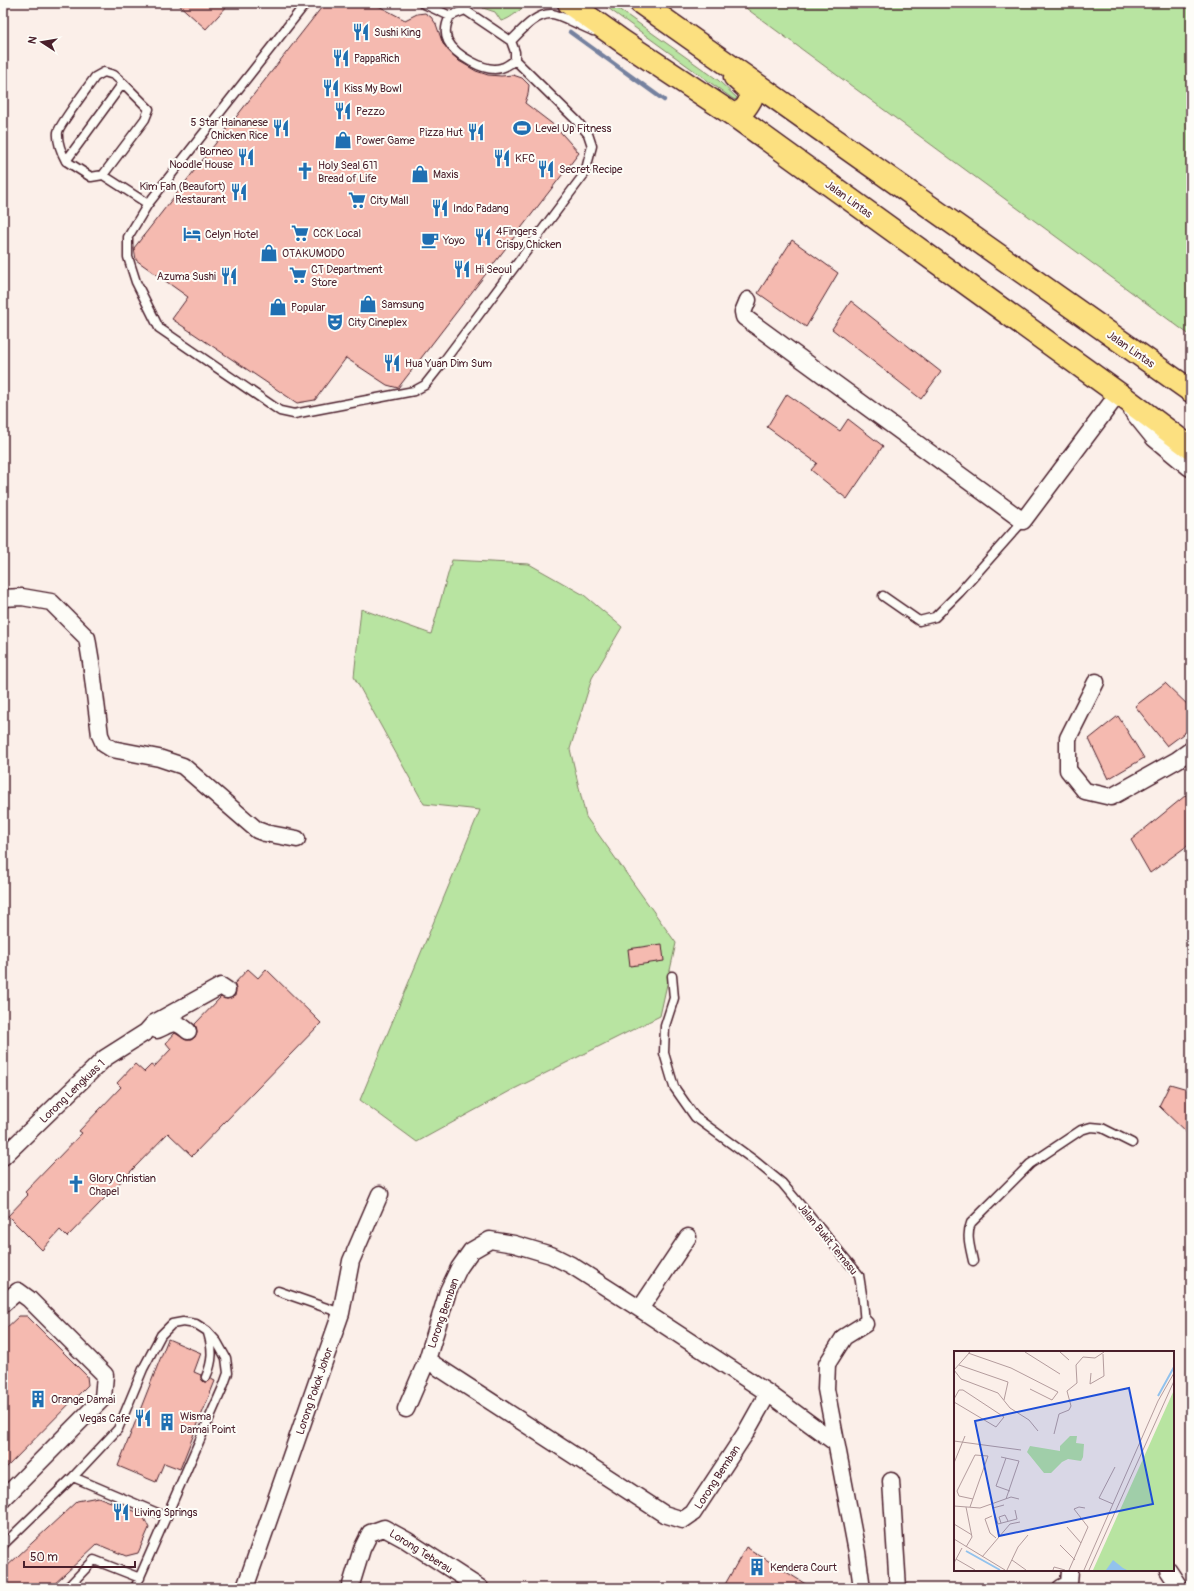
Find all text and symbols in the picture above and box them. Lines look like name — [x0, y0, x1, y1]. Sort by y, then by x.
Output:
north arrow — [22, 22, 62, 62]
restaurant icon: Sushi King — [351, 22, 371, 42]
place label: Sushi King — [374, 26, 421, 39]
text: N — [26, 34, 40, 45]
restaurant icon: PappaRich — [331, 48, 351, 68]
place label: PappaRich — [354, 52, 399, 65]
restaurant icon: Kiss My Bowl — [321, 78, 341, 98]
place label: Kiss My Bowl — [344, 82, 402, 95]
restaurant icon: Pezzo — [333, 101, 353, 121]
place label: Pezzo — [356, 105, 385, 118]
place label: 5 Star Hainanese Chicken Rice — [190, 116, 269, 142]
restaurant icon: 5 Star Hainanese Chicken Rice — [271, 118, 291, 138]
sports icon: Level Up Fitness — [512, 118, 532, 138]
restaurant icon: Pizza Hut — [466, 122, 486, 142]
place label: Level Up Fitness — [535, 122, 611, 135]
place label: Pizza Hut — [419, 126, 464, 139]
shop icon: Power Game — [333, 130, 353, 150]
place label: Power Game — [356, 134, 415, 147]
place label: Borneo Noodle House — [169, 145, 234, 171]
restaurant icon: Borneo Noodle House — [236, 147, 256, 167]
restaurant icon: KFC — [492, 148, 512, 168]
place label: KFC — [515, 152, 535, 165]
place label: Holy Seal 611 Bread of Life — [318, 159, 378, 185]
restaurant icon: Secret Recipe — [536, 159, 556, 179]
church icon: Holy Seal 611 Bread of Life — [295, 161, 315, 181]
place label: Secret Recipe — [559, 163, 623, 176]
shop icon: Maxis — [410, 164, 430, 184]
place label: Maxis — [433, 168, 458, 181]
street label: Jalan Lintas — [823, 178, 875, 221]
place label: Kim Fah (Beaufort) Restaurant — [139, 180, 227, 206]
restaurant icon: Kim Fah (Beaufort) Restaurant — [229, 182, 249, 202]
supermarket icon: City Mall — [347, 190, 367, 210]
place label: City Mall — [370, 194, 409, 207]
restaurant icon: Indo Padang — [430, 198, 450, 218]
place label: Indo Padang — [453, 202, 509, 215]
supermarket icon: CCK Local — [290, 223, 310, 243]
hotel icon: Celyn Hotel — [182, 224, 202, 244]
place label: 4Fingers Crispy Chicken — [496, 225, 561, 251]
place label: CCK Local — [313, 227, 361, 240]
restaurant icon: 4Fingers Crispy Chicken — [473, 227, 493, 247]
place label: Celyn Hotel — [205, 228, 258, 241]
cafe icon: Yoyo — [420, 230, 440, 250]
place label: Yoyo — [442, 234, 465, 247]
shop icon: OTAKUMODO — [259, 243, 279, 263]
place label: OTAKUMODO — [282, 247, 345, 260]
restaurant icon: Hi Seoul — [452, 259, 472, 279]
place label: CT Department Store — [311, 263, 383, 289]
place label: Hi Seoul — [475, 263, 512, 276]
supermarket icon: CT Department Store — [288, 265, 308, 285]
restaurant icon: Azuma Sushi — [219, 266, 239, 286]
place label: Azuma Sushi — [157, 270, 216, 283]
shop icon: Samsung — [358, 294, 378, 314]
shop icon: Popular — [268, 297, 288, 317]
place label: Samsung — [381, 298, 425, 311]
place label: Popular — [291, 301, 326, 314]
theatre icon: City Cineplex — [325, 312, 345, 332]
place label: City Cineplex — [348, 316, 407, 329]
street label: Jalan Lintas — [1104, 328, 1157, 371]
restaurant icon: Hua Yuan Dim Sum — [382, 353, 402, 373]
place label: Hua Yuan Dim Sum — [405, 357, 492, 370]
street label: Lorong Lengkuas 1 — [37, 1057, 108, 1126]
place label: Glory Christian Chapel — [89, 1172, 156, 1198]
church icon: Glory Christian Chapel — [66, 1174, 86, 1194]
street label: Jalan Bukit Temasu — [795, 1201, 860, 1277]
street label: Lorong Bemban — [425, 1276, 462, 1350]
street label: Lorong Pokok Johor — [293, 1346, 336, 1436]
inset map — [954, 1351, 1174, 1571]
building icon: Orange Damai — [28, 1389, 48, 1409]
place label: Orange Damai — [51, 1393, 115, 1406]
restaurant icon: Vegas Cafe — [133, 1408, 153, 1428]
place label: Wisma Damai Point — [180, 1410, 236, 1436]
place label: Vegas Cafe — [79, 1412, 131, 1425]
building icon: Wisma Damai Point — [157, 1412, 177, 1432]
street label: Lorong Bemban — [692, 1443, 743, 1512]
restaurant icon: Living Springs — [111, 1502, 131, 1522]
place label: Living Springs — [134, 1506, 198, 1519]
street label: Lorong Teberau — [387, 1527, 455, 1576]
scale bar — [24, 1543, 135, 1569]
text: 50 m — [30, 1550, 58, 1565]
building icon: Kendera Court — [747, 1557, 767, 1577]
place label: Kendera Court — [770, 1561, 838, 1574]

